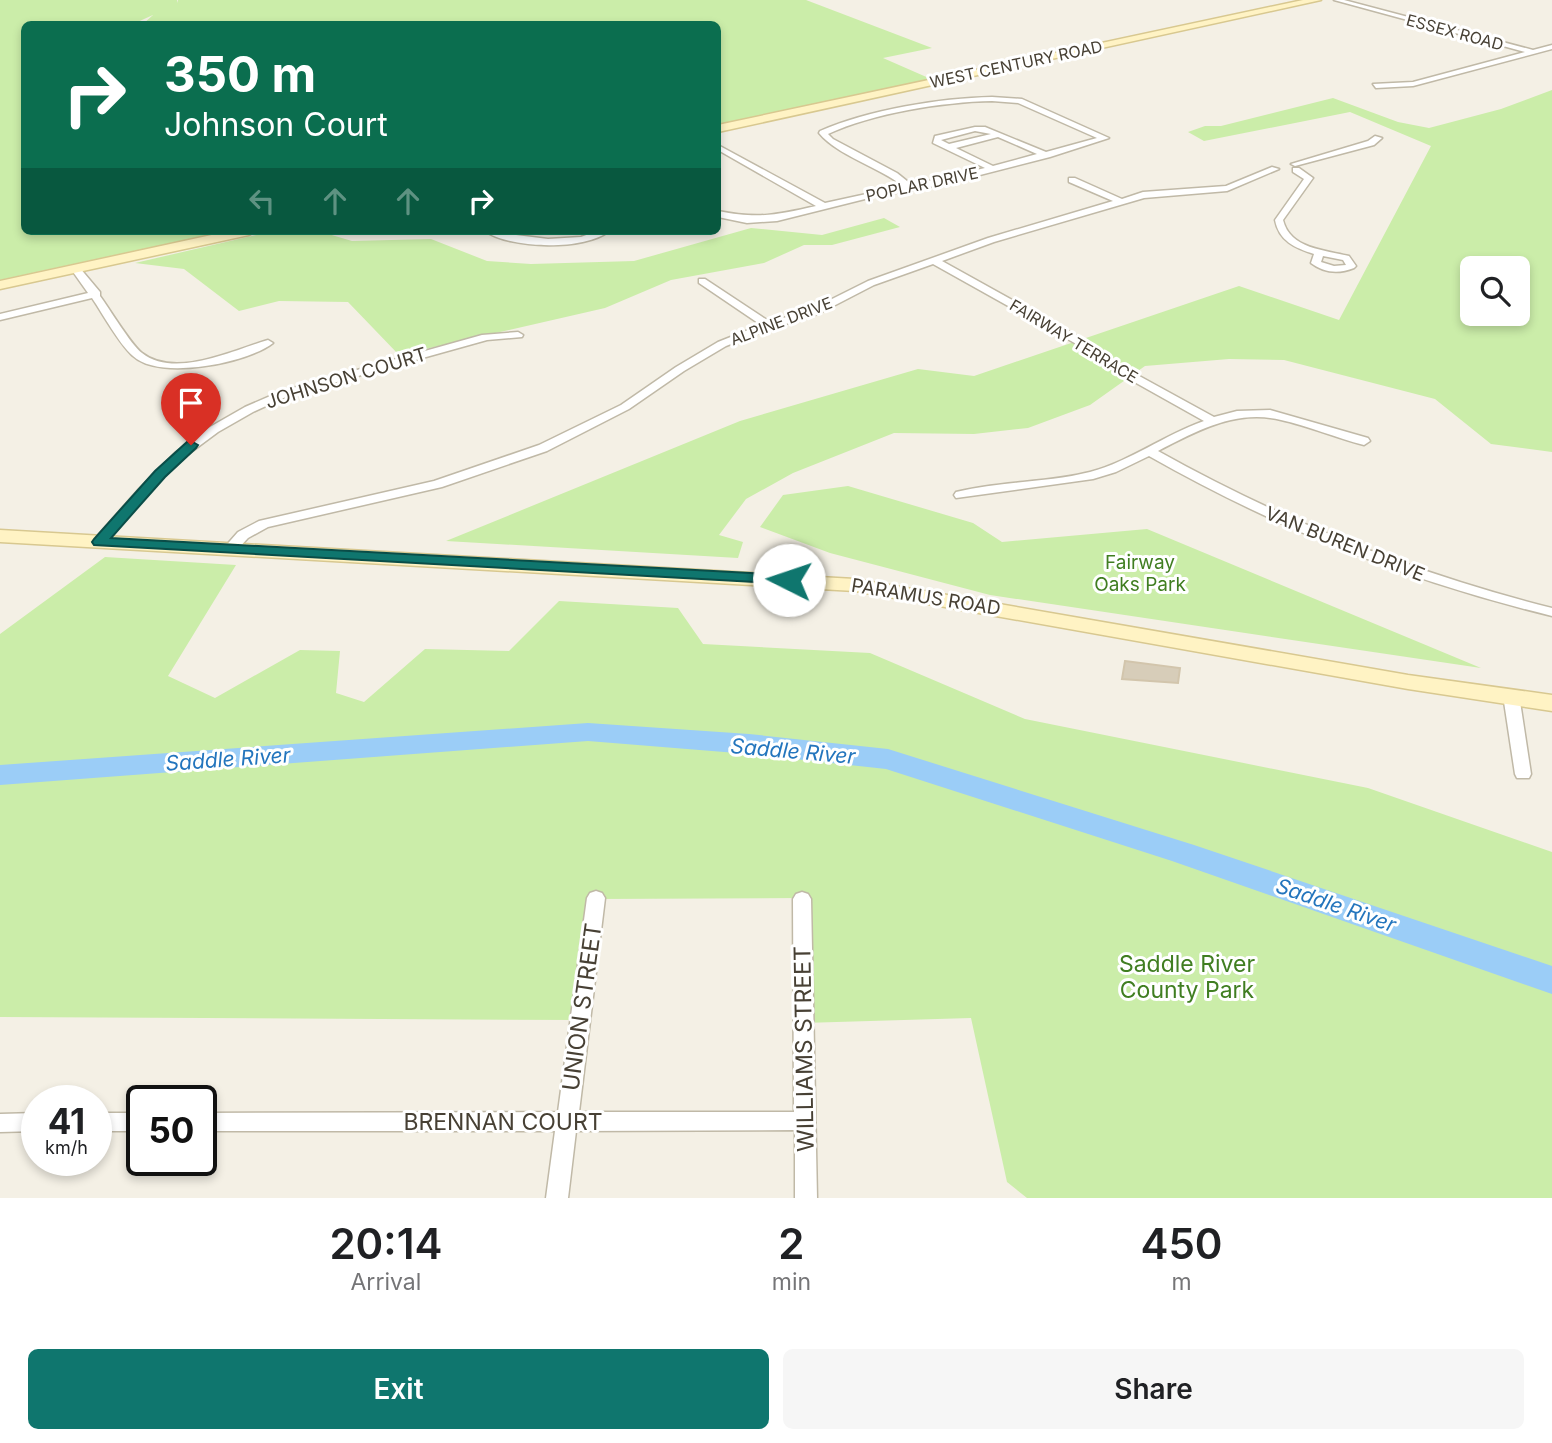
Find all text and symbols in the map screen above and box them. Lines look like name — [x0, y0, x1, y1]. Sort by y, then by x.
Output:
street label: ESSEX ROAD — [1404, 9, 1506, 55]
street label: WEST CENTURY ROAD — [928, 36, 1104, 92]
text: 350 m — [164, 45, 316, 104]
icon: right — [49, 49, 140, 140]
text: Johnson Court — [164, 105, 388, 144]
street label: POPLAR DRIVE — [864, 162, 980, 206]
icon: left — [243, 182, 281, 220]
icon: ahead — [316, 182, 354, 220]
icon: ahead — [389, 182, 427, 220]
icon: right — [462, 182, 500, 220]
map controls — [1460, 256, 1530, 326]
button: search — [1460, 256, 1530, 326]
street label: ALPINE DRIVE — [727, 292, 835, 350]
street label: FAIRWAY TERRACE — [1006, 295, 1142, 387]
street label: JOHNSON COURT — [263, 343, 429, 413]
pin — [161, 373, 221, 445]
icon: arrive — [172, 384, 210, 422]
street label: VAN BUREN DRIVE — [1262, 501, 1428, 587]
position arrow — [752, 543, 826, 617]
park label: Fairway Oaks Park — [1094, 551, 1186, 596]
street label: PARAMUS ROAD — [850, 574, 1002, 620]
water label: Saddle River — [730, 733, 858, 769]
water label: Saddle River — [165, 742, 292, 776]
water label: Saddle River — [1273, 873, 1400, 938]
street label: UNION STREET — [556, 921, 608, 1093]
street label: WILLIAMS STREET — [788, 946, 820, 1152]
park label: Saddle River County Park — [1119, 950, 1255, 1004]
speed limit sign: 50 — [126, 1085, 217, 1176]
text: 41 — [48, 1100, 85, 1142]
street label: BRENNAN COURT — [403, 1108, 603, 1136]
text: km/h — [45, 1137, 88, 1158]
text: 20:14 — [329, 1218, 442, 1269]
text: 2 — [778, 1218, 805, 1269]
text: 450 — [1140, 1218, 1223, 1269]
text: Arrival — [351, 1268, 421, 1296]
text: min — [772, 1268, 811, 1296]
text: m — [1171, 1268, 1192, 1296]
button: Exit — [28, 1349, 769, 1429]
button: Share — [783, 1349, 1524, 1429]

